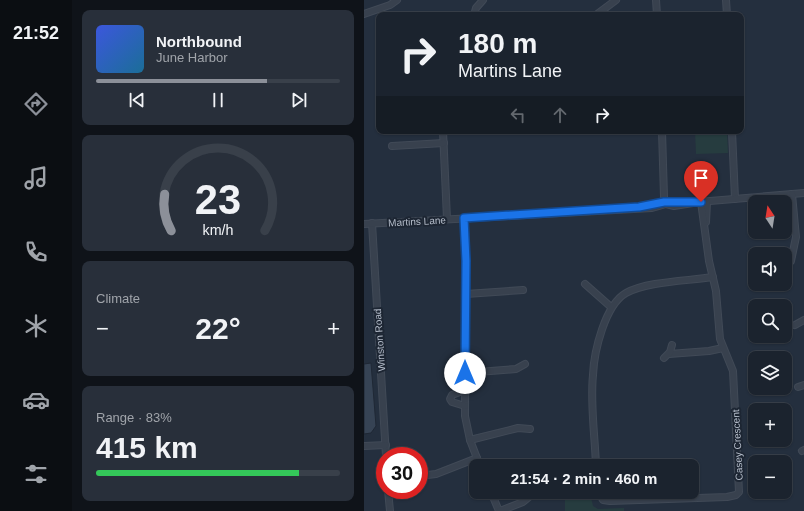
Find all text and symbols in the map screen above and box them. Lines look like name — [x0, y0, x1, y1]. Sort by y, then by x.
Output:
text: 21:52 — [13, 23, 59, 43]
icon: right — [392, 28, 444, 80]
text: 180 m — [458, 28, 537, 59]
text: Northbound — [156, 33, 242, 50]
text: June Harbor — [156, 50, 228, 65]
text: Martins Lane — [458, 61, 562, 81]
icon: previous — [126, 89, 148, 111]
icon: pause — [207, 89, 229, 111]
icon: next — [288, 89, 310, 111]
icon: directions — [22, 90, 50, 118]
icon: left — [507, 104, 529, 126]
icon: ahead — [549, 104, 571, 126]
icon: right — [591, 104, 613, 126]
pin — [684, 161, 718, 202]
icon: music — [22, 164, 50, 192]
icon: arrive — [690, 167, 712, 189]
text: 23 — [195, 176, 241, 223]
north arrow — [748, 195, 792, 239]
map controls — [748, 195, 792, 499]
street label: Martins Lane — [388, 214, 447, 229]
text: km/h — [203, 221, 234, 237]
icon: phone — [22, 238, 50, 266]
button: sound — [748, 247, 792, 291]
text: Climate — [96, 291, 140, 306]
button: search — [748, 299, 792, 343]
street label: Winston Road — [372, 308, 387, 372]
icon: climate — [22, 312, 50, 340]
text: 22° — [195, 312, 241, 345]
text: − — [96, 316, 109, 341]
text: + — [327, 316, 340, 341]
button: layers — [748, 351, 792, 395]
position arrow — [444, 352, 486, 394]
icon: car — [22, 386, 50, 414]
button: + — [748, 403, 792, 447]
street label: Casey Crescent — [730, 409, 745, 481]
text: Range · 83% — [96, 410, 172, 425]
text: 415 km — [96, 431, 198, 464]
speed limit sign: 30 — [376, 447, 428, 499]
button: − — [748, 455, 792, 499]
icon: filters — [22, 460, 50, 488]
text: 21:54 · 2 min · 460 m — [511, 470, 657, 487]

